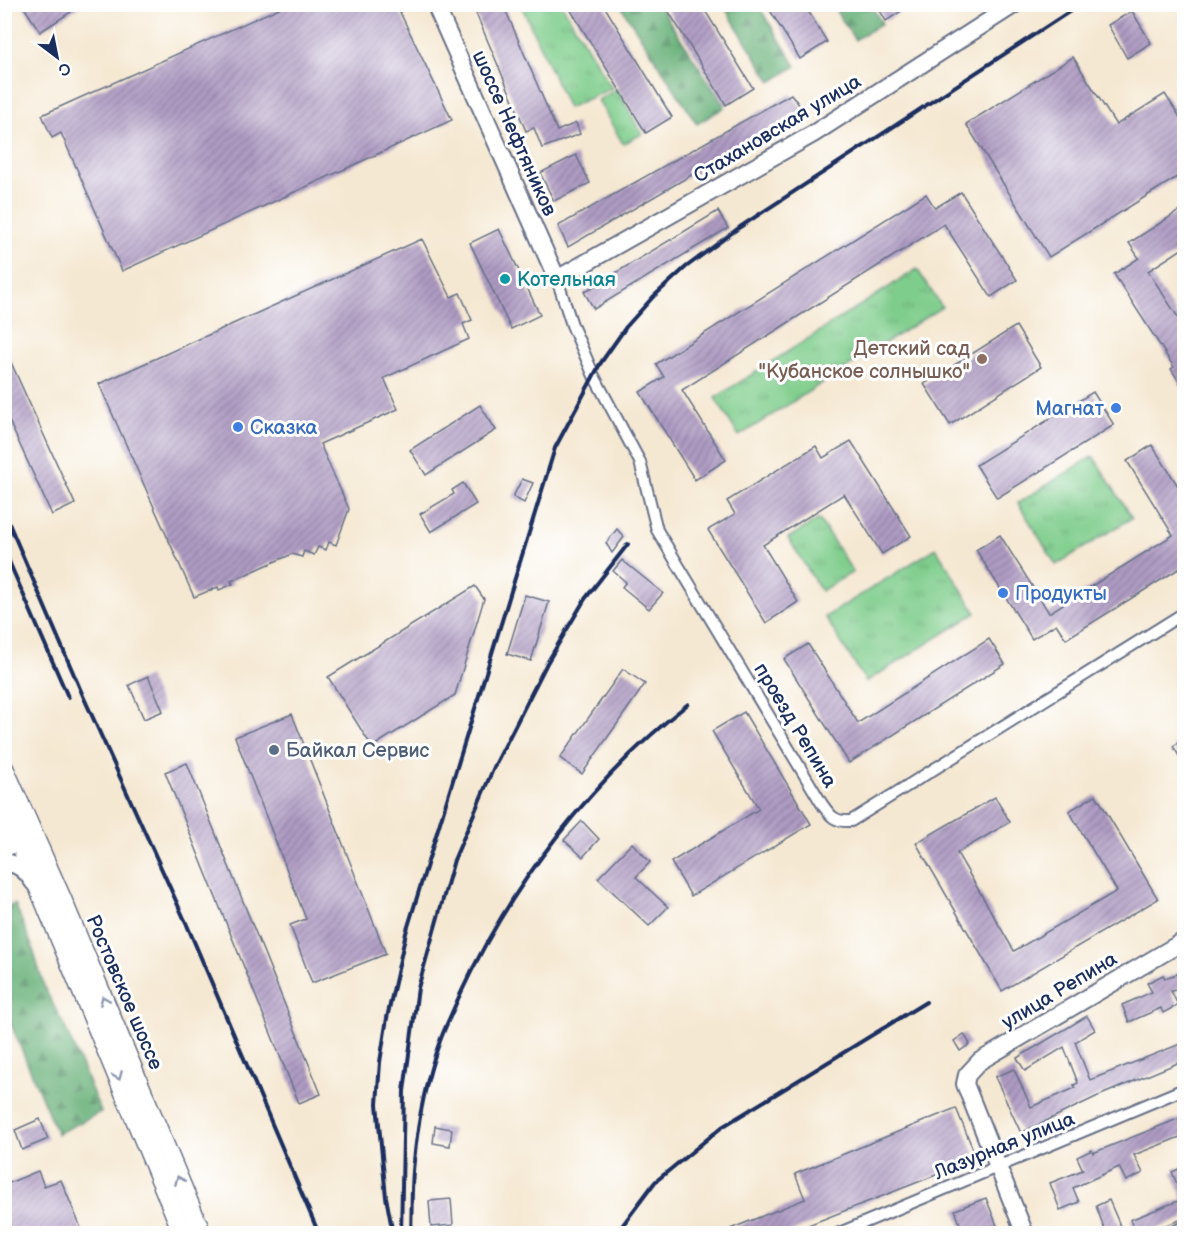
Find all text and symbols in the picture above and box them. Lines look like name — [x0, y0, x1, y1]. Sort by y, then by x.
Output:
north arrow — [27, 27, 87, 87]
street label: шоссе Нефтяников — [467, 47, 562, 220]
text: С — [54, 57, 74, 79]
street label: Стахановская улица — [690, 69, 866, 188]
place label: Котельная — [517, 268, 616, 292]
marker: Котельная — [498, 272, 512, 286]
place label: Детский сад "Кубанское солнышко" — [758, 337, 970, 384]
marker: Детский сад "Кубанское солнышко" — [975, 352, 989, 366]
place label: Магнат — [1035, 397, 1105, 421]
marker: Магнат — [1109, 401, 1123, 415]
place label: Сказка — [250, 416, 318, 440]
marker: Сказка — [231, 420, 245, 434]
place label: Продукты — [1015, 582, 1107, 606]
marker: Продукты — [996, 586, 1010, 600]
street label: проезд Репина — [748, 659, 842, 792]
place label: Байкал Сервис — [286, 739, 430, 763]
marker: Байкал Сервис — [267, 743, 281, 757]
street label: Ростовское шоссе — [81, 911, 168, 1074]
street label: улица Репина — [997, 947, 1122, 1035]
one-way arrow — [99, 995, 111, 1006]
one-way arrow — [111, 1069, 123, 1080]
street label: Лазурная улица — [930, 1107, 1078, 1185]
one-way arrow — [174, 1175, 186, 1186]

